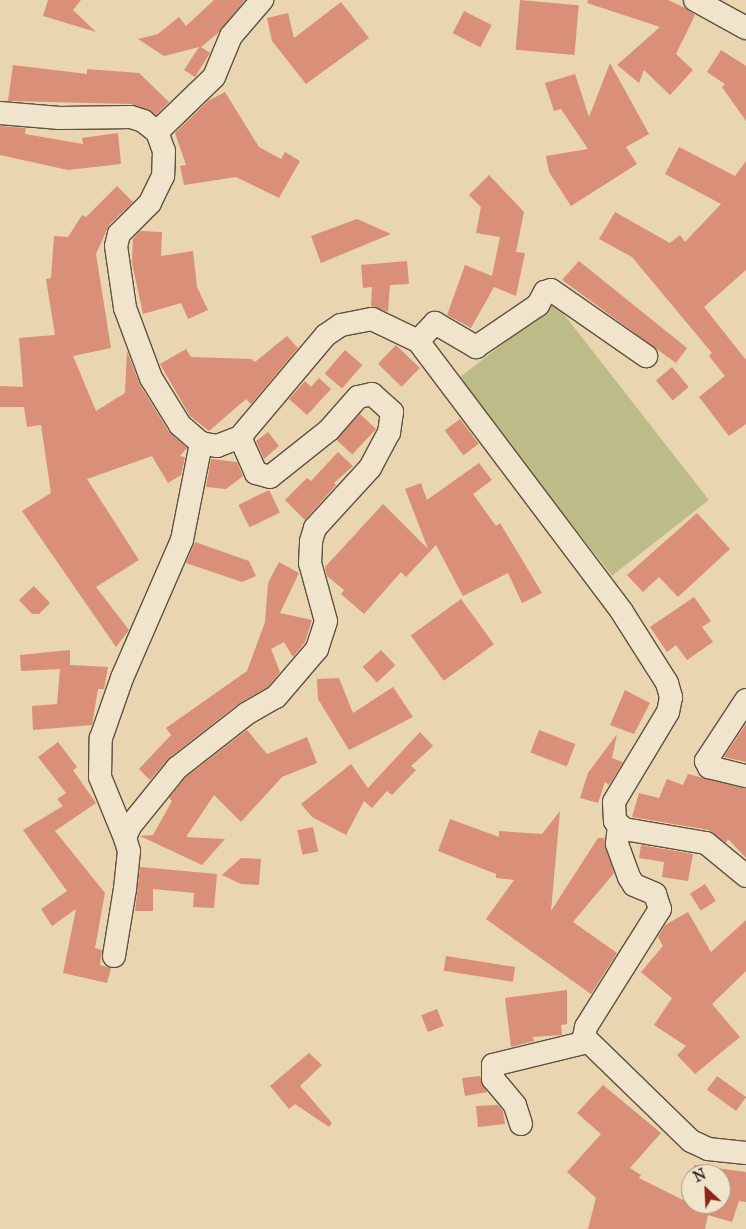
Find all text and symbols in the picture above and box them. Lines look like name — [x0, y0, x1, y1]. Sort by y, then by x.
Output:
north arrow — [681, 1164, 731, 1214]
text: N — [691, 1166, 709, 1186]

